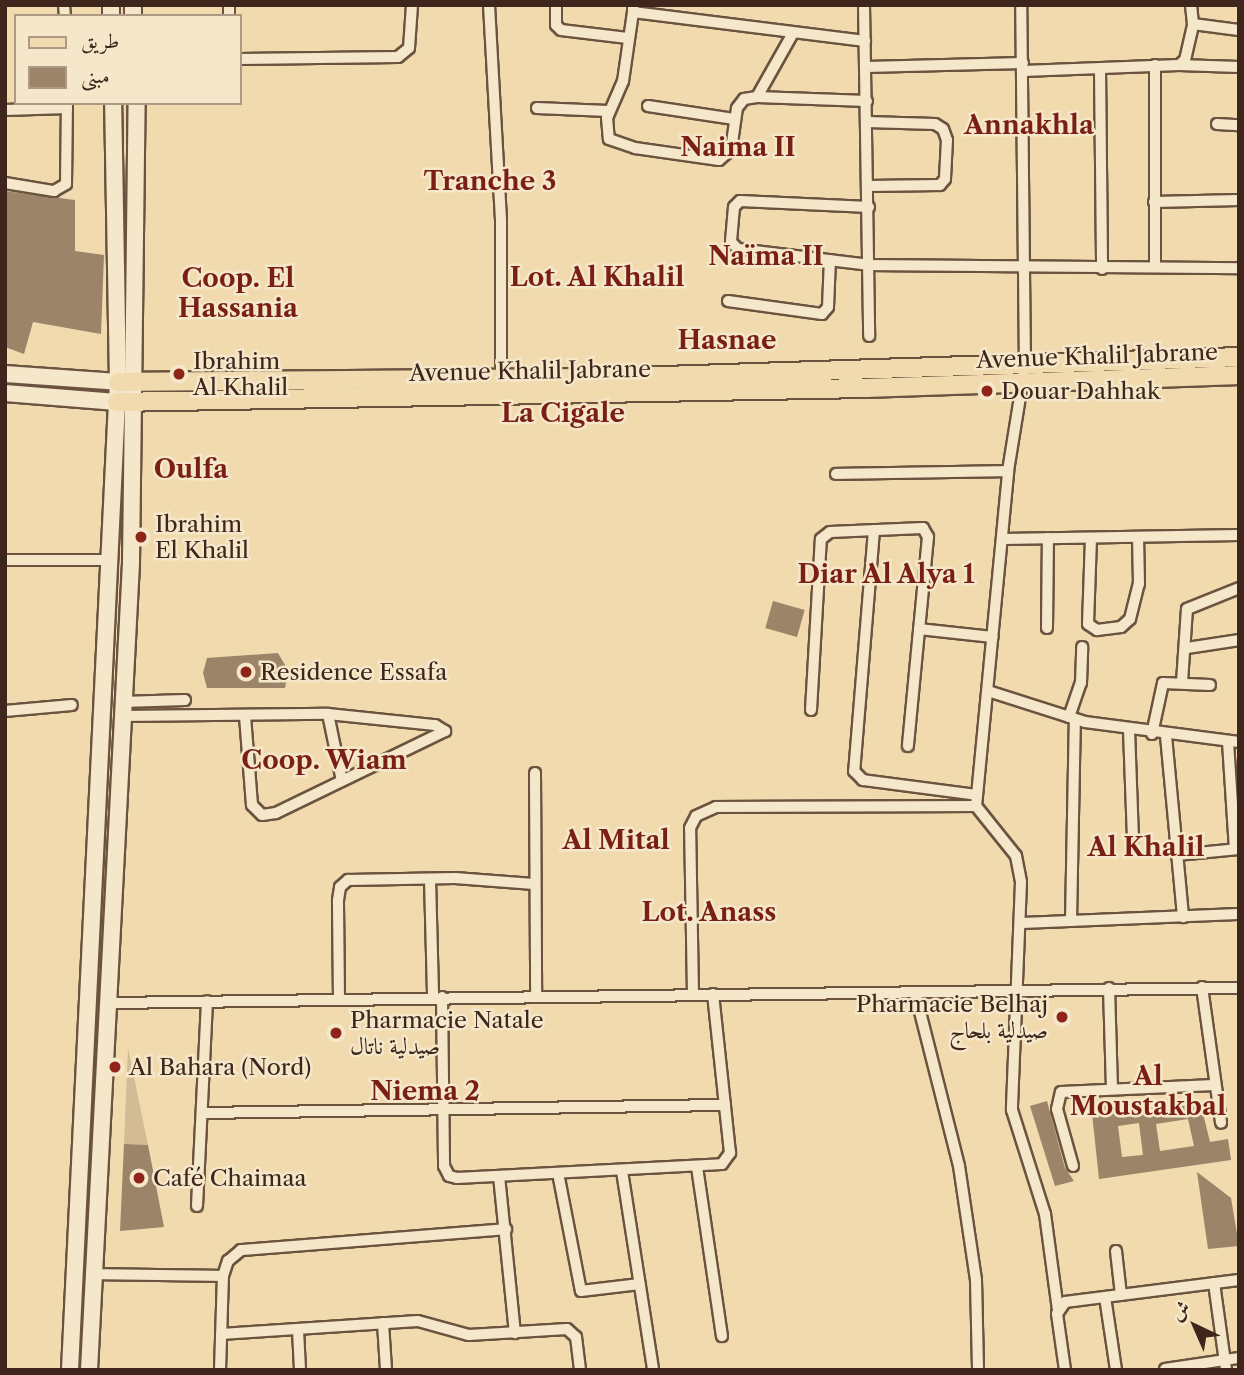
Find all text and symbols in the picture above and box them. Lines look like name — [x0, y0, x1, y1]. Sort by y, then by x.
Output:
legend — [14, 14, 242, 105]
text: طريق — [81, 28, 119, 53]
text: مبنى — [81, 63, 110, 88]
district label: Annakhla — [964, 110, 1094, 142]
district label: Naima II — [680, 132, 796, 164]
district label: Tranche 3 — [424, 166, 556, 198]
district label: Naïma II — [708, 241, 824, 273]
district label: Lot. Al Khalil — [509, 262, 685, 294]
district label: Coop. El Hassania — [178, 263, 298, 324]
district label: Hasnae — [677, 325, 777, 357]
street label: Avenue Khalil Jabrane — [976, 338, 1218, 374]
place label: Ibrahim Al Khalil — [193, 347, 288, 401]
street label: Avenue Khalil Jabrane — [409, 355, 651, 387]
marker: Ibrahim Al Khalil — [171, 366, 187, 382]
place label: Douar Dahhak — [1001, 377, 1161, 405]
marker: Douar Dahhak — [979, 383, 995, 399]
district label: La Cigale — [501, 398, 625, 430]
district label: Oulfa — [154, 454, 228, 486]
place label: Ibrahim El Khalil — [155, 510, 249, 564]
marker: Ibrahim El Khalil — [133, 529, 149, 545]
district label: Diar Al Alya 1 — [796, 559, 976, 591]
place label: Residence Essafa — [260, 658, 447, 686]
marker: Residence Essafa — [238, 664, 254, 680]
district label: Coop. Wiam — [241, 745, 407, 777]
district label: Al Mital — [562, 825, 670, 857]
district label: Al Khalil — [1087, 832, 1205, 864]
district label: Lot. Anass — [641, 897, 777, 929]
place label: Pharmacie Belhaj صيدلية بلحاج — [856, 990, 1048, 1044]
place label: Pharmacie Natale صيدلية ناتال — [350, 1006, 544, 1060]
marker: Pharmacie Belhaj صيدلية بلحاج — [1054, 1009, 1070, 1025]
marker: Pharmacie Natale صيدلية ناتال — [328, 1025, 344, 1041]
place label: Al Bahara (Nord) — [129, 1053, 311, 1081]
marker: Al Bahara (Nord) — [107, 1059, 123, 1075]
district label: Al Moustakbal — [1070, 1061, 1226, 1122]
district label: Niema 2 — [370, 1076, 480, 1108]
place label: Café Chaimaa — [153, 1164, 307, 1192]
marker: Café Chaimaa — [131, 1170, 147, 1186]
north arrow — [1160, 1291, 1230, 1361]
text: ش — [1165, 1296, 1195, 1325]

